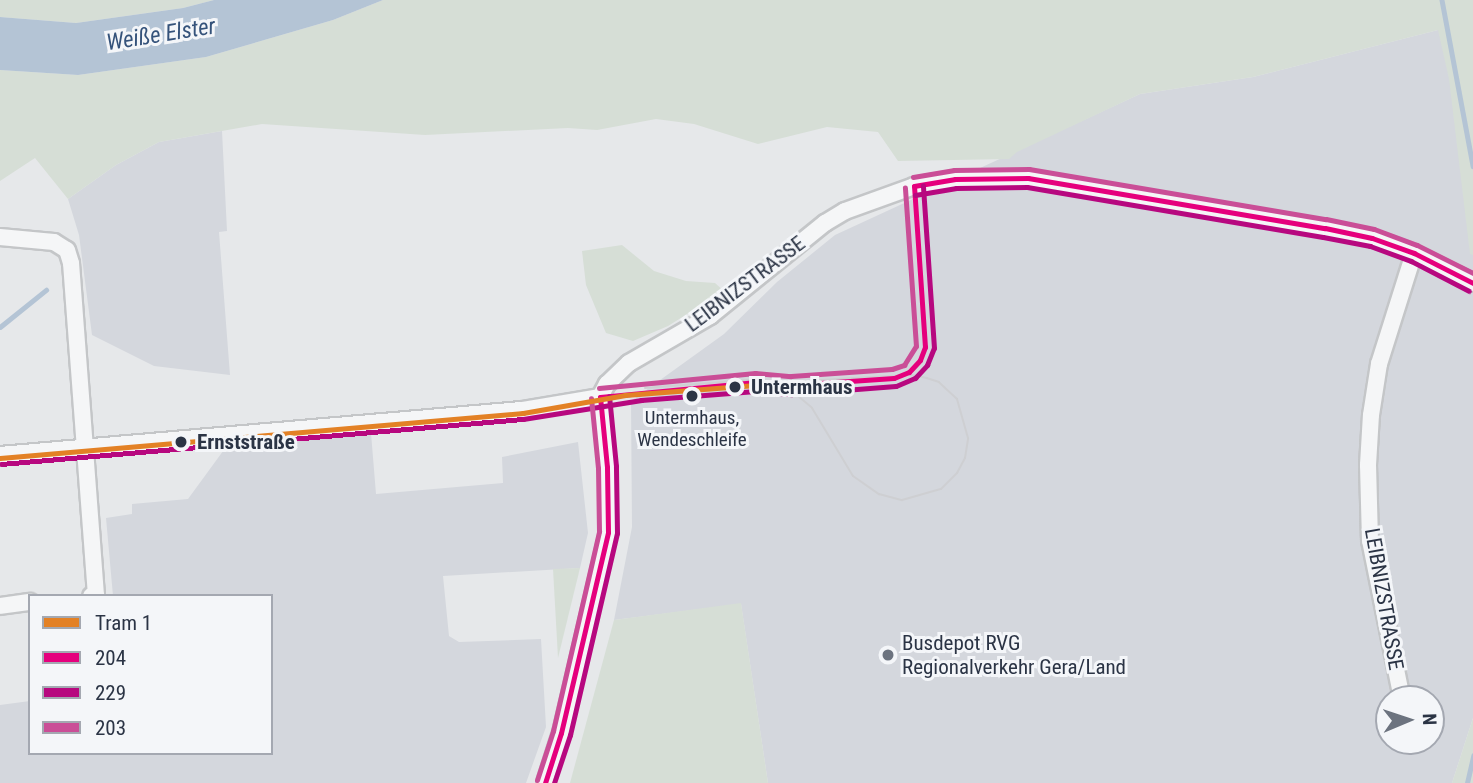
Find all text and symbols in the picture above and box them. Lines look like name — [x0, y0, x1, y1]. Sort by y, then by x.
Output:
water label: Weiße Elster — [105, 13, 217, 57]
street label: LEIBNIZSTRASSE — [680, 231, 810, 337]
place label: Untermhaus — [751, 374, 852, 400]
marker: Untermhaus — [725, 377, 745, 397]
marker: Untermhaus, Wendeschleife — [685, 389, 699, 403]
place label: Untermhaus, Wendeschleife — [637, 407, 747, 451]
place label: Ernststraße — [197, 429, 295, 455]
marker: Ernststraße — [171, 432, 191, 452]
street label: LEIBNIZSTRASSE — [1359, 526, 1409, 672]
legend — [28, 594, 273, 755]
text: Tram 1 — [95, 611, 152, 635]
place label: Busdepot RVG Regionalverkehr Gera/Land — [902, 630, 1126, 680]
text: 204 — [95, 646, 126, 670]
marker: Busdepot RVG Regionalverkehr Gera/Land — [880, 647, 896, 663]
text: 229 — [95, 681, 126, 705]
north arrow — [1375, 685, 1445, 755]
text: N — [1418, 713, 1441, 726]
text: 203 — [95, 716, 126, 740]

